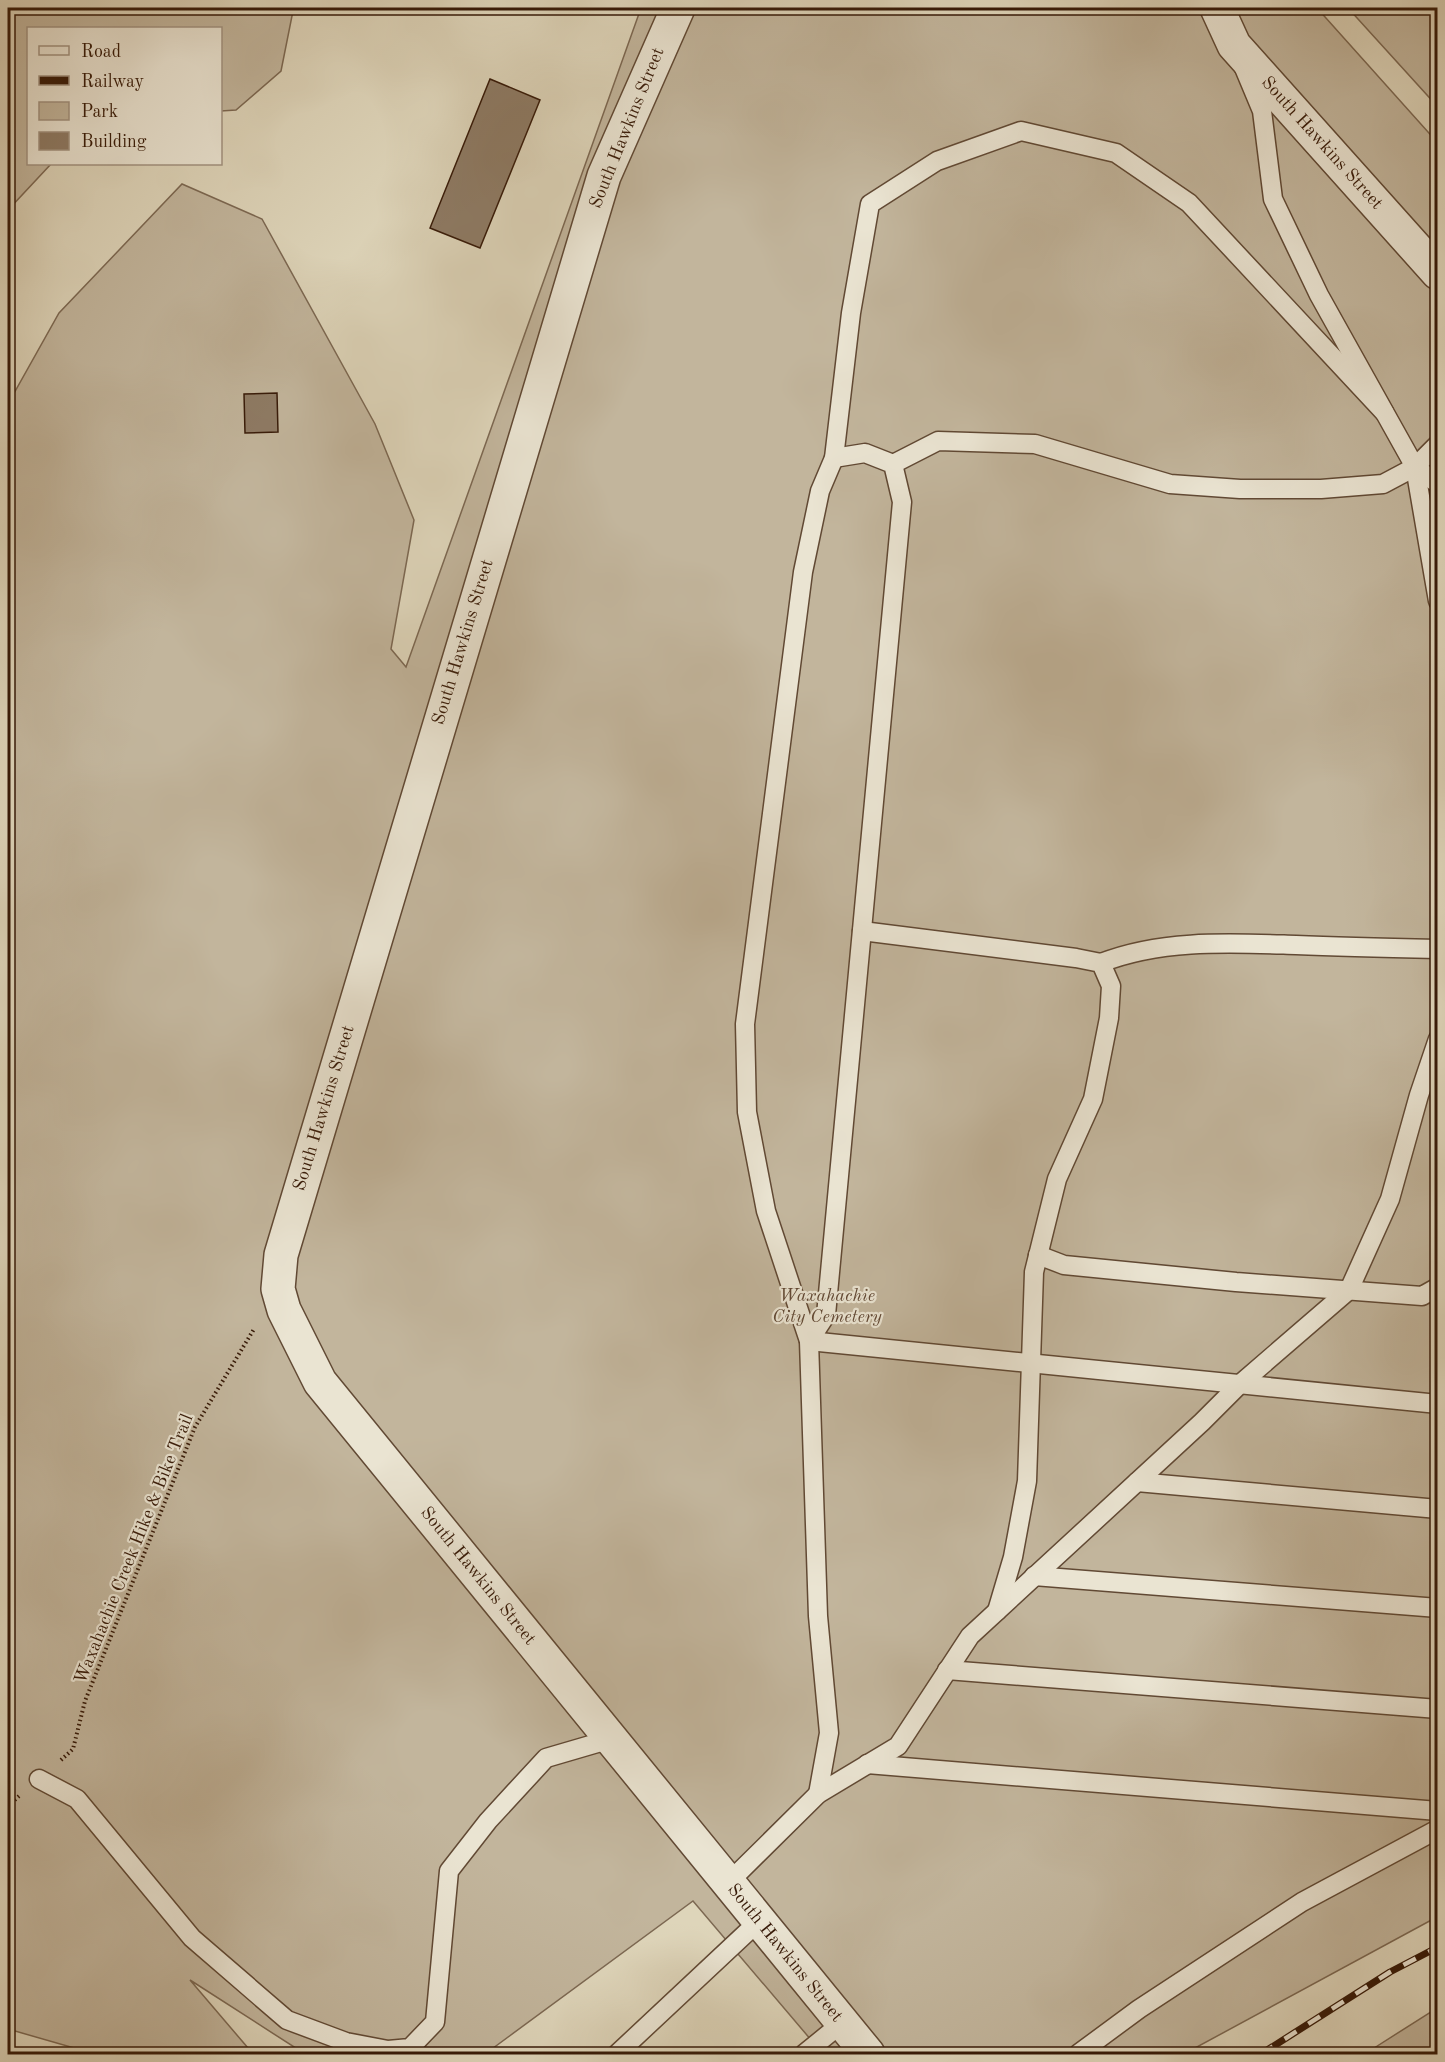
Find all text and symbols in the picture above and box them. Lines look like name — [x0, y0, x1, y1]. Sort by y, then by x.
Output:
legend — [27, 27, 222, 165]
text: Road — [81, 43, 121, 61]
street label: South Hawkins Street — [586, 45, 668, 211]
text: Railway — [81, 73, 144, 91]
street label: South Hawkins Street — [1258, 73, 1386, 213]
text: Park — [81, 103, 118, 121]
text: Building — [81, 133, 147, 151]
street label: South Hawkins Street — [429, 557, 497, 727]
street label: South Hawkins Street — [290, 1023, 358, 1193]
park label: Waxahachie City Cemetery — [772, 1287, 883, 1326]
street label: Waxahachie Creek Hike & Bike Trail — [71, 1411, 197, 1687]
street label: South Hawkins Street — [417, 1504, 539, 1648]
street label: South Hawkins Street — [724, 1881, 846, 2025]

